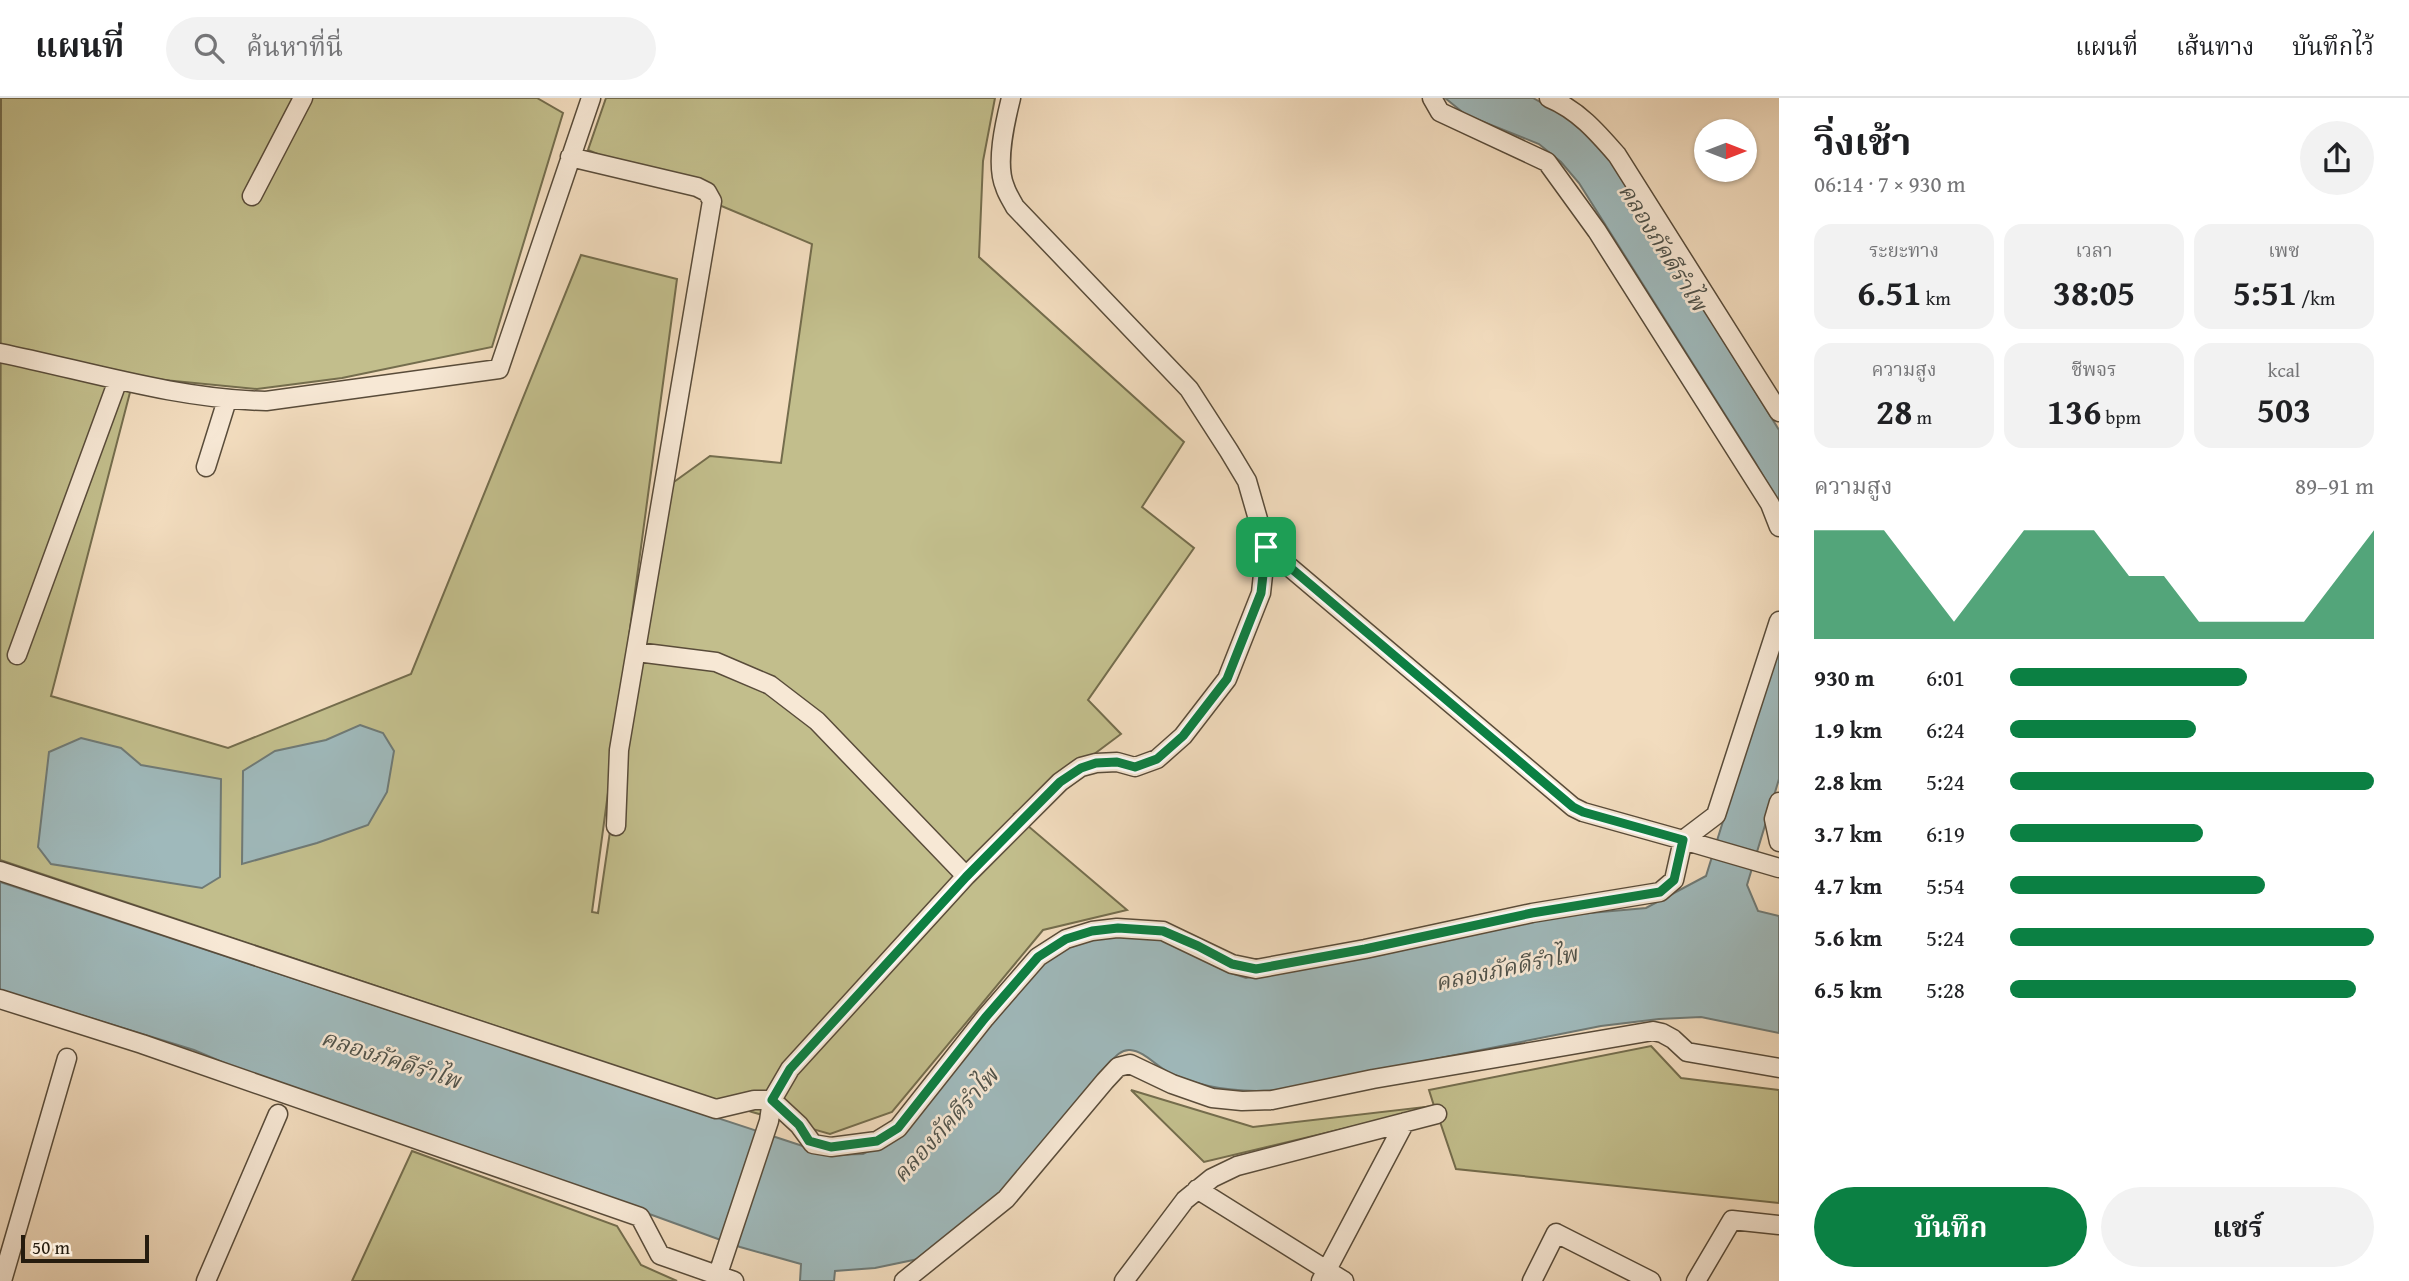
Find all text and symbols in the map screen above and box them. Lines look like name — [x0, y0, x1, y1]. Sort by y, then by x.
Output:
search box — [166, 17, 656, 80]
text: แผนที่ — [35, 21, 124, 69]
text: ค้นหาที่นี่ — [246, 27, 343, 66]
icon: search — [190, 29, 228, 67]
text: แผนที่ — [2075, 29, 2138, 64]
text: เส้นทาง — [2176, 29, 2254, 64]
text: บันทึกไว้ — [2292, 29, 2374, 64]
text: วิ่งเช้า — [1814, 113, 1911, 169]
north arrow — [1694, 119, 1757, 182]
map controls — [1694, 119, 1757, 182]
button: share — [2300, 121, 2374, 195]
text: 06:14 · 7 × 930 m — [1814, 167, 1966, 200]
water label: คลองภัคดีรำไพ — [1611, 177, 1716, 318]
text: ระยะทาง — [1869, 236, 1939, 264]
text: เวลา — [2075, 236, 2113, 264]
text: เพซ — [2268, 236, 2300, 264]
text: 6.51 — [1857, 267, 1921, 318]
text: 38:05 — [2053, 267, 2135, 318]
text: 5:51 — [2233, 267, 2297, 318]
text: km — [1921, 284, 1951, 312]
text: /km — [2297, 284, 2335, 312]
text: ความสูง — [1872, 355, 1936, 383]
text: ชีพจร — [2071, 355, 2117, 383]
text: kcal — [2268, 356, 2300, 384]
text: 503 — [2257, 384, 2311, 435]
text: 28 — [1876, 386, 1912, 437]
text: 136 — [2047, 386, 2101, 437]
text: m — [1912, 403, 1932, 431]
text: bpm — [2101, 403, 2141, 431]
text: ความสูง — [1814, 469, 1892, 502]
text: 89–91 m — [2295, 469, 2374, 502]
pin — [1236, 517, 1296, 577]
icon: arrive — [1247, 528, 1285, 566]
text: 930 m — [1814, 661, 1875, 694]
text: 6:01 — [1926, 661, 1965, 694]
text: 1.9 km — [1814, 713, 1882, 746]
text: 6:24 — [1926, 713, 1965, 746]
text: 2.8 km — [1814, 765, 1882, 798]
text: 5:24 — [1926, 765, 1965, 798]
text: 3.7 km — [1814, 817, 1882, 850]
text: 6:19 — [1926, 817, 1965, 850]
text: 4.7 km — [1814, 869, 1882, 902]
text: 5:54 — [1926, 869, 1965, 902]
text: 5.6 km — [1814, 921, 1882, 954]
text: 5:24 — [1926, 921, 1965, 954]
water label: คลองภัคดีรำไพ — [1432, 936, 1581, 999]
text: 6.5 km — [1814, 973, 1882, 1006]
text: 5:28 — [1926, 973, 1965, 1006]
water label: คลองภัคดีรำไพ — [317, 1020, 466, 1097]
water label: คลองภัคดีรำไพ — [884, 1059, 1006, 1189]
button: บันทึก — [1814, 1187, 2087, 1267]
button: แชร์ — [2101, 1187, 2374, 1267]
scale bar — [21, 1232, 149, 1264]
text: 50 m — [32, 1233, 70, 1261]

